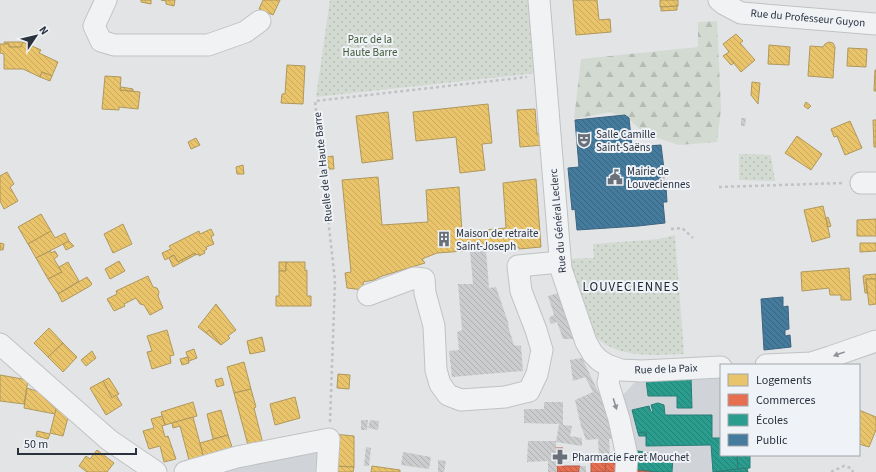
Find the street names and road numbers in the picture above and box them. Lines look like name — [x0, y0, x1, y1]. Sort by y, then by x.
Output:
street label: Rue du Professeur Guyon — [750, 6, 866, 30]
street label: Ruelle de la Haute Barre — [310, 111, 336, 223]
street label: Rue du Général Leclerc — [546, 168, 570, 274]
street label: Rue de la Paix — [634, 360, 698, 378]

